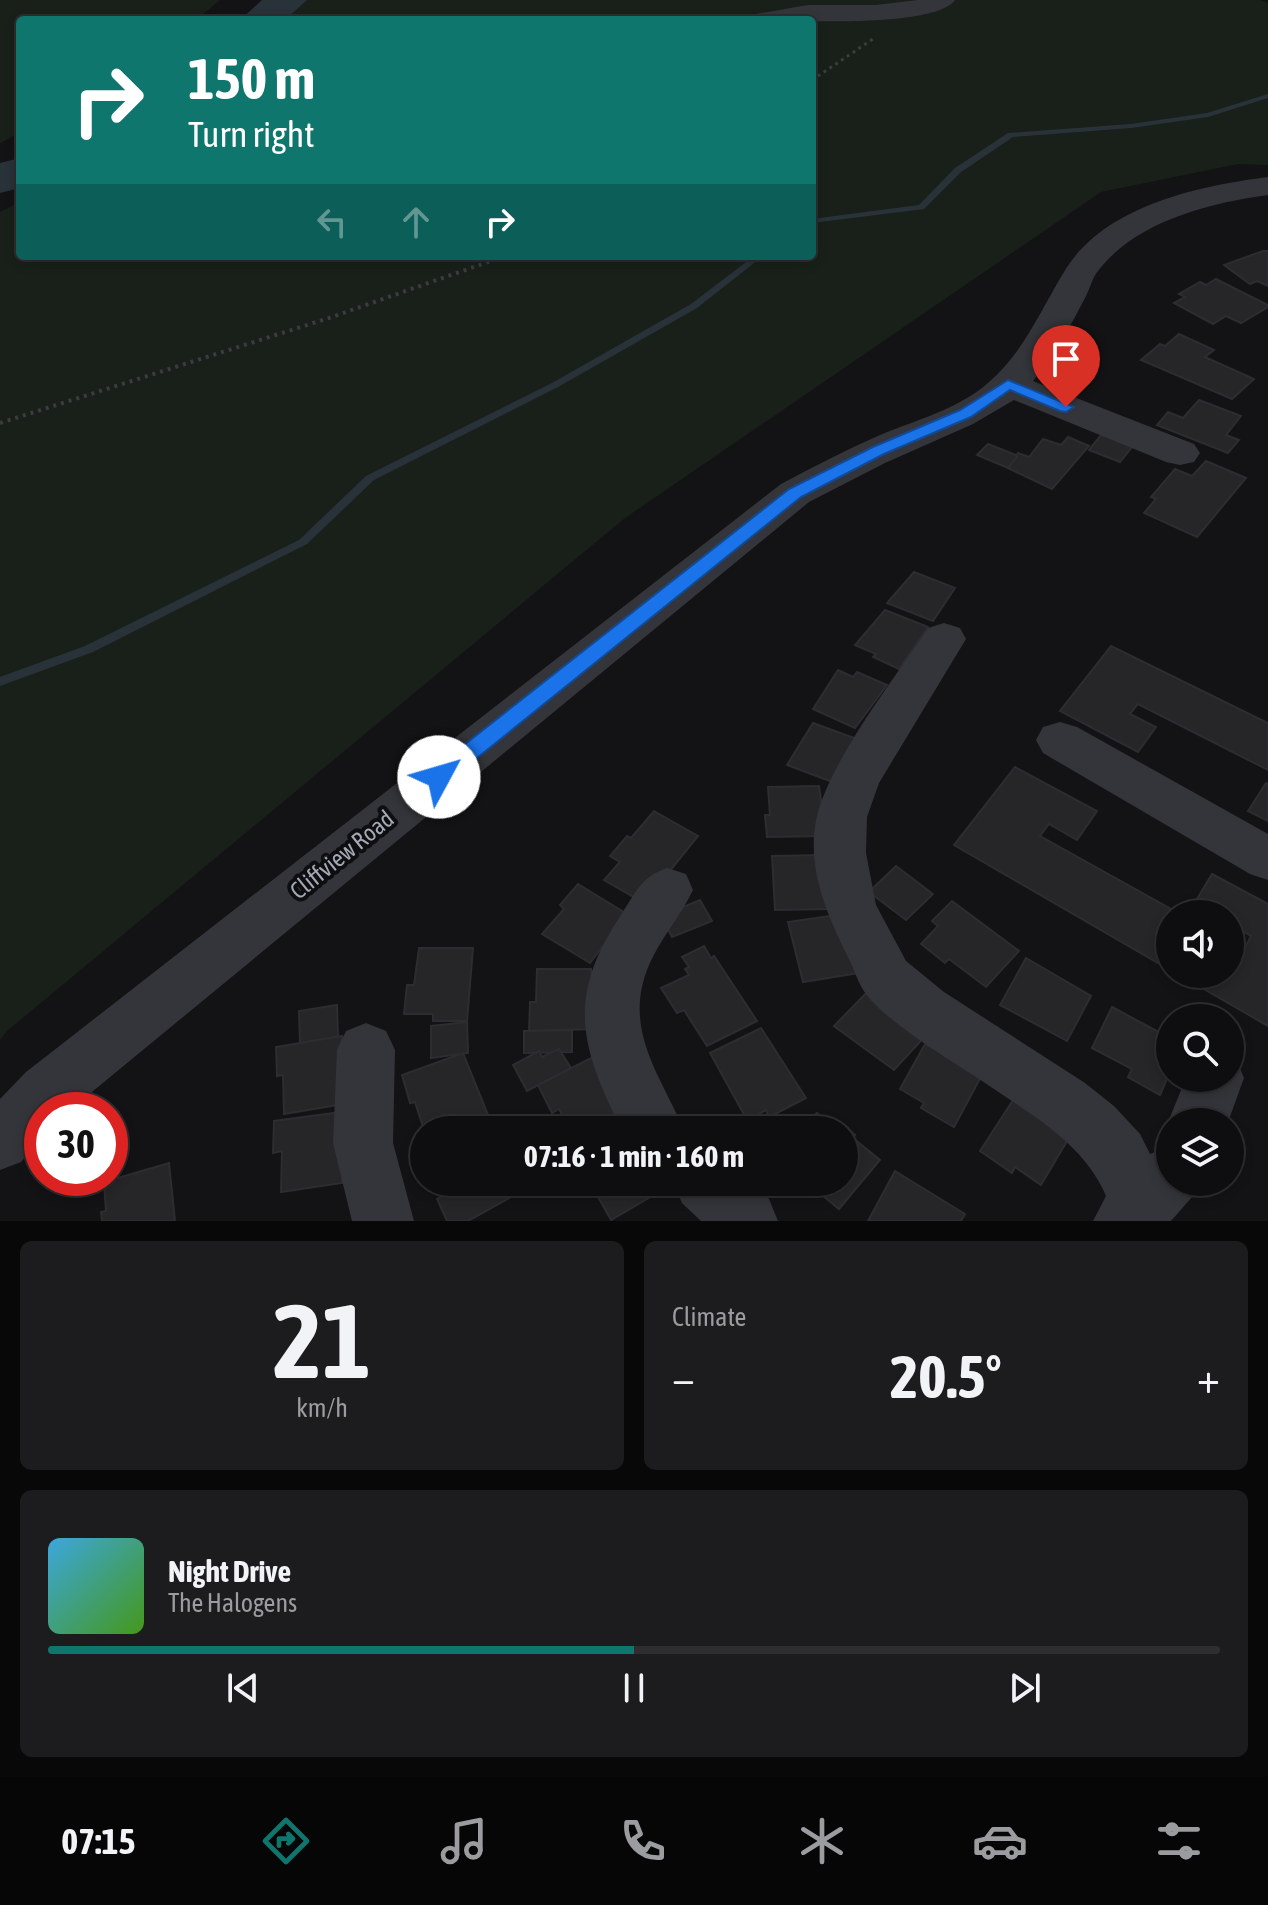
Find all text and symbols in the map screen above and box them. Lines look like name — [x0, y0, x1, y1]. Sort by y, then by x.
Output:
text: 150 m — [188, 47, 315, 111]
icon: right — [56, 48, 160, 152]
text: Turn right — [188, 113, 315, 155]
icon: left — [310, 200, 354, 244]
icon: ahead — [394, 200, 438, 244]
icon: right — [478, 200, 522, 244]
pin — [1032, 325, 1100, 407]
icon: arrive — [1044, 337, 1088, 381]
position arrow — [397, 735, 481, 819]
street label: Cliffview Road — [285, 805, 399, 904]
map controls — [1156, 900, 1244, 1196]
button: sound — [1156, 900, 1244, 988]
button: search — [1156, 1004, 1244, 1092]
speed limit sign: 30 — [24, 1092, 128, 1196]
button: layers — [1156, 1108, 1244, 1196]
text: 07:16 · 1 min · 160 m — [524, 1139, 744, 1173]
text: 21 — [273, 1281, 371, 1400]
text: Climate — [672, 1302, 746, 1332]
text: 20.5° — [890, 1342, 1002, 1411]
text: − — [672, 1352, 695, 1402]
text: + — [1197, 1352, 1220, 1402]
text: km/h — [296, 1393, 348, 1423]
text: Night Drive — [168, 1554, 291, 1588]
text: The Halogens — [168, 1588, 297, 1618]
icon: previous — [221, 1666, 265, 1710]
icon: pause — [612, 1666, 656, 1710]
icon: next — [1003, 1666, 1047, 1710]
icon: directions — [258, 1813, 314, 1869]
icon: music — [436, 1813, 492, 1869]
icon: phone — [615, 1813, 671, 1869]
icon: climate — [794, 1813, 850, 1869]
icon: car — [972, 1813, 1028, 1869]
icon: filters — [1151, 1813, 1207, 1869]
text: 07:15 — [61, 1820, 135, 1862]

